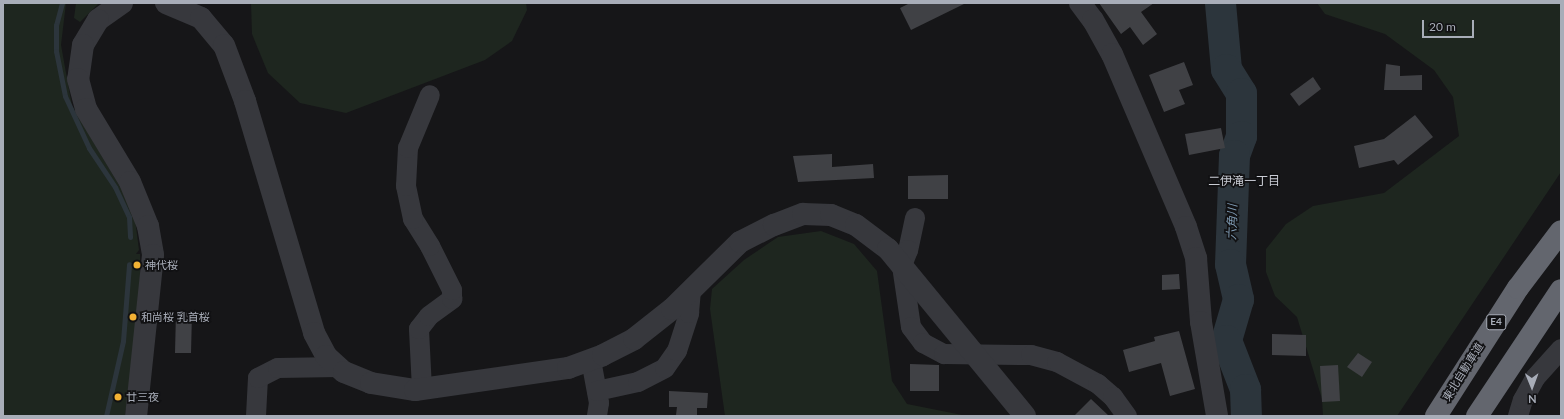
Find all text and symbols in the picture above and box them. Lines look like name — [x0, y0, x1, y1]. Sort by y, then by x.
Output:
scale bar — [1424, 12, 1476, 38]
text: 20 m — [1429, 19, 1456, 34]
district label: 二伊滝一丁目 — [1208, 174, 1280, 188]
water label: 六角川 — [1224, 204, 1240, 240]
place label: 神代桜 — [145, 258, 178, 272]
marker: 神代桜 — [132, 260, 142, 270]
place label: 和尚桜 乳首桜 — [141, 310, 210, 324]
marker: 和尚桜 乳首桜 — [128, 312, 138, 322]
road number: E4 — [1486, 314, 1506, 330]
street label: 東北自動車道 — [1440, 341, 1486, 403]
north arrow — [1512, 367, 1552, 407]
place label: 廿三夜 — [126, 390, 159, 404]
marker: 廿三夜 — [113, 392, 123, 402]
text: N — [1528, 393, 1537, 406]

